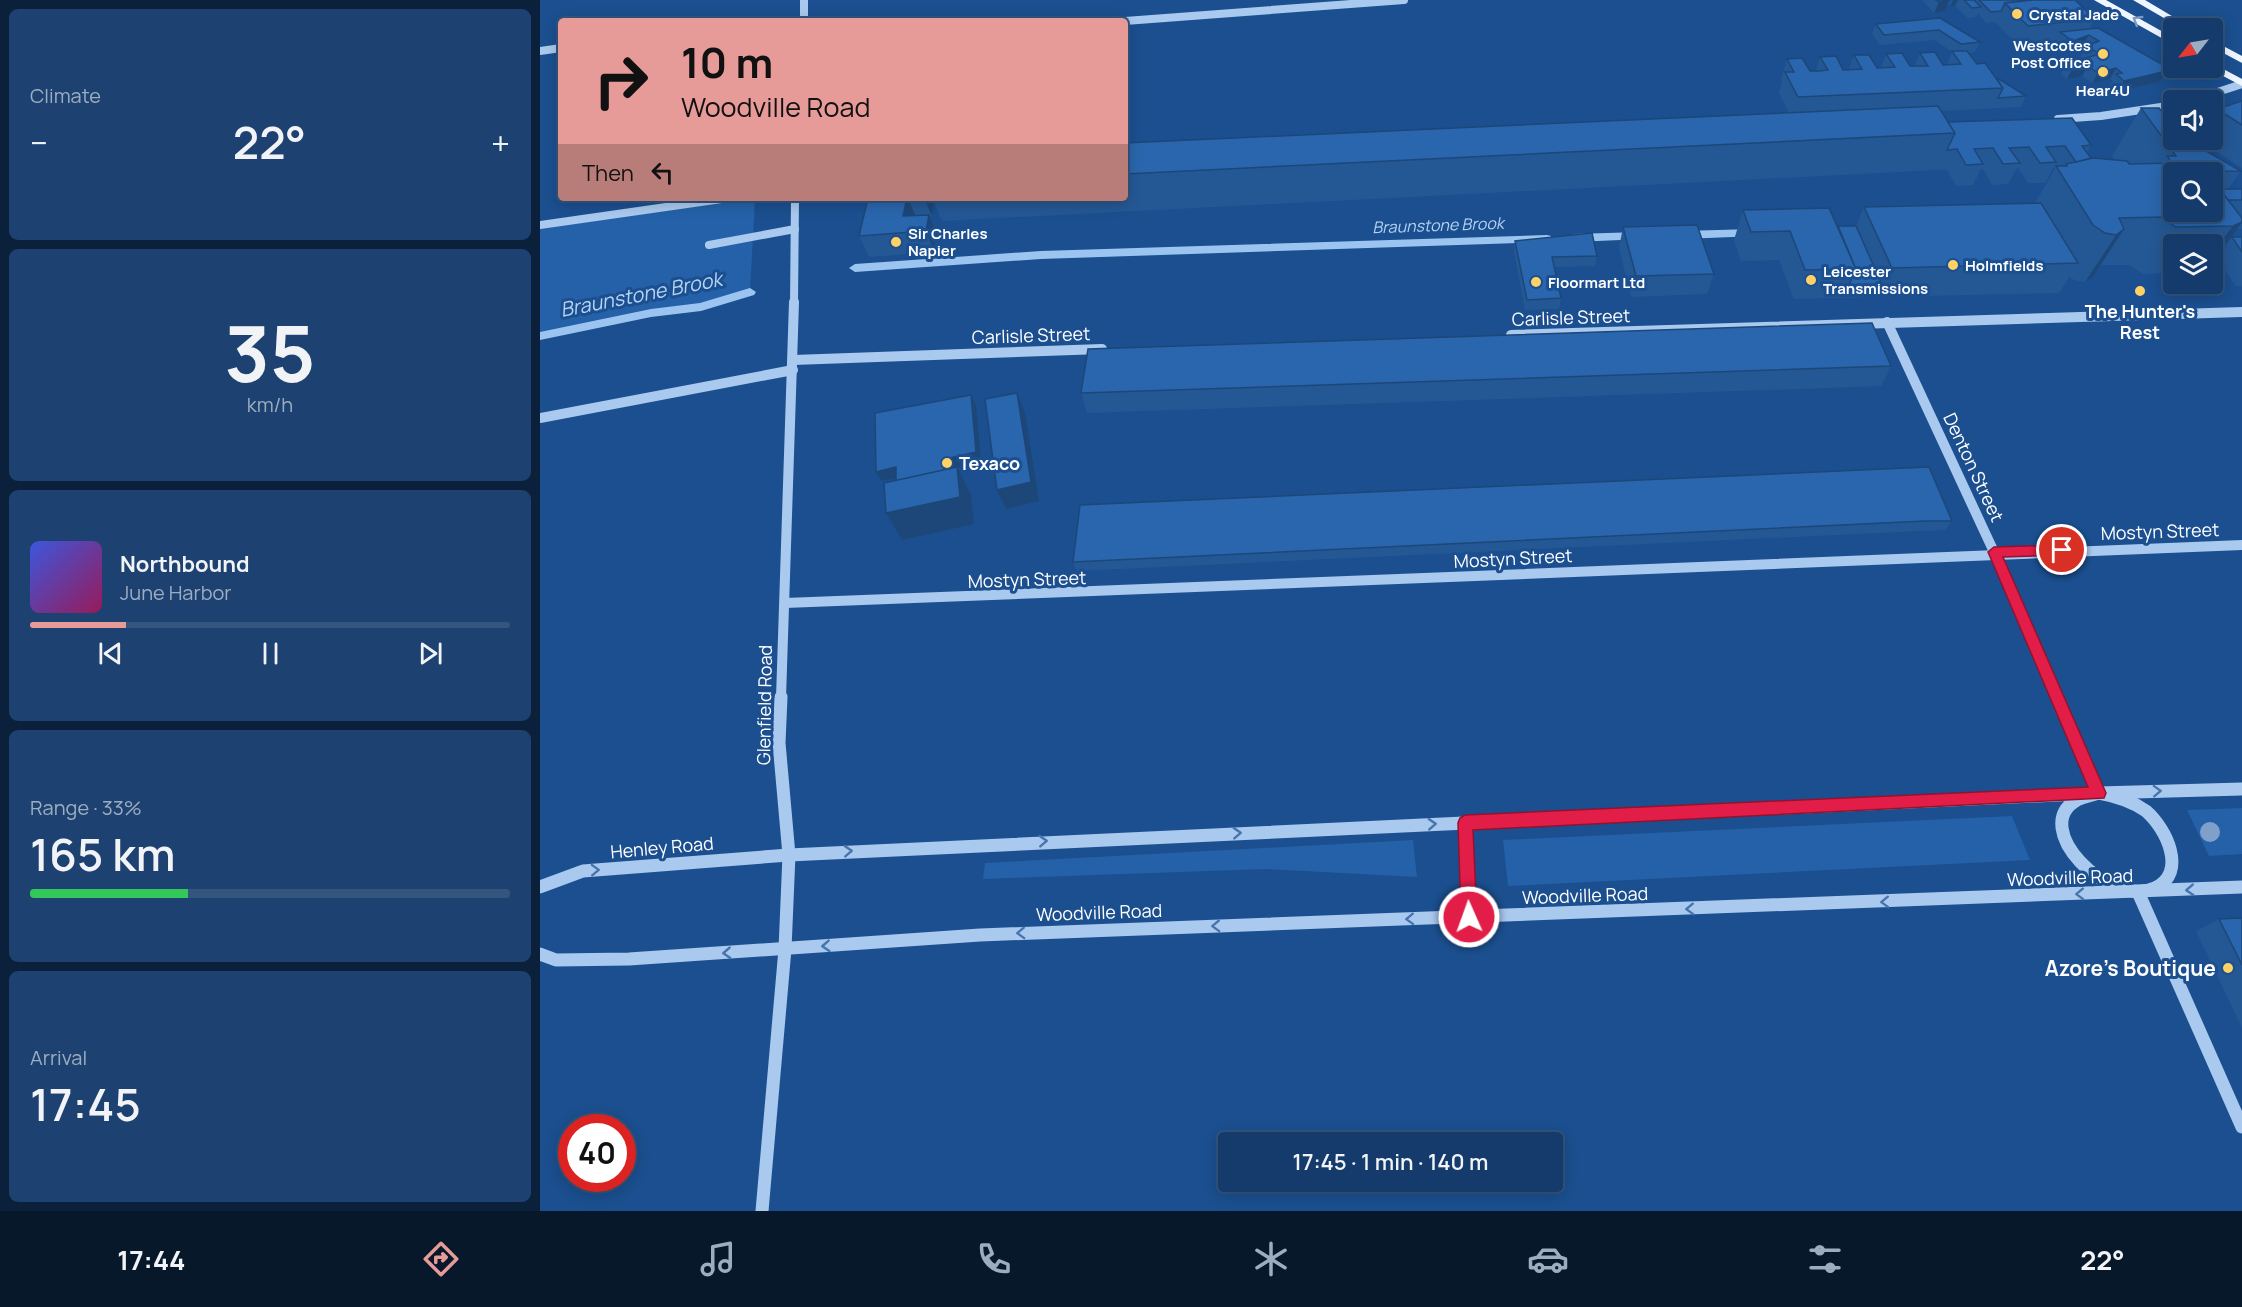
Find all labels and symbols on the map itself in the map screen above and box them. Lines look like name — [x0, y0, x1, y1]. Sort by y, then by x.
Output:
place label: Crystal Jade — [2029, 4, 2119, 25]
marker: Crystal Jade — [2010, 7, 2024, 21]
one-way arrow — [2133, 16, 2143, 27]
north arrow — [2163, 18, 2223, 78]
place label: Westcotes Post Office — [2011, 35, 2091, 73]
marker: Westcotes Post Office — [2096, 47, 2110, 61]
marker: Hear4U — [2096, 65, 2110, 79]
place label: Hear4U — [2076, 80, 2130, 101]
water label: Braunstone Brook — [1372, 212, 1506, 238]
place label: Sir Charles Napier — [908, 223, 988, 261]
marker: Sir Charles Napier — [889, 235, 903, 249]
place label: Holmfields — [1965, 255, 2044, 276]
marker: Holmfields — [1946, 258, 1960, 272]
place label: Leicester Transmissions — [1823, 261, 1928, 299]
water label: Braunstone Brook — [558, 264, 727, 323]
place label: Floormart Ltd — [1548, 272, 1645, 293]
marker: Leicester Transmissions — [1804, 273, 1818, 287]
marker: Floormart Ltd — [1529, 275, 1543, 289]
marker: The Hunter's Rest — [2133, 284, 2147, 298]
place label: The Hunter's Rest — [2085, 299, 2195, 344]
street label: Carlisle Street — [1511, 303, 1631, 331]
street label: Carlisle Street — [971, 321, 1091, 349]
street label: Denton Street — [1938, 409, 2010, 525]
place label: Texaco — [959, 451, 1020, 475]
marker: Texaco — [940, 456, 954, 470]
street label: Mostyn Street — [2100, 517, 2220, 545]
pin — [2036, 524, 2087, 575]
street label: Mostyn Street — [1453, 543, 1573, 573]
street label: Mostyn Street — [967, 565, 1087, 593]
street label: Glenfield Road — [751, 645, 777, 765]
one-way arrow — [2153, 785, 2162, 798]
one-way arrow — [1428, 818, 1437, 831]
one-way arrow — [1233, 826, 1242, 839]
street label: Henley Road — [609, 831, 715, 863]
one-way arrow — [1038, 835, 1047, 848]
one-way arrow — [843, 845, 852, 858]
street label: Woodville Road — [2006, 863, 2134, 891]
one-way arrow — [591, 864, 600, 877]
street label: Woodville Road — [1521, 881, 1649, 909]
one-way arrow — [2186, 883, 2195, 896]
position arrow — [1437, 885, 1501, 949]
one-way arrow — [2075, 888, 2084, 901]
one-way arrow — [1880, 895, 1889, 908]
street label: Woodville Road — [1035, 898, 1163, 926]
one-way arrow — [1686, 902, 1695, 915]
one-way arrow — [1406, 913, 1415, 925]
one-way arrow — [1211, 920, 1220, 932]
one-way arrow — [1016, 927, 1025, 939]
one-way arrow — [822, 939, 831, 952]
one-way arrow — [722, 946, 731, 959]
place label: Azore's Boutique — [2045, 954, 2216, 982]
marker: Azore's Boutique — [2221, 961, 2235, 975]
speed limit sign: 40 — [558, 1114, 636, 1192]

